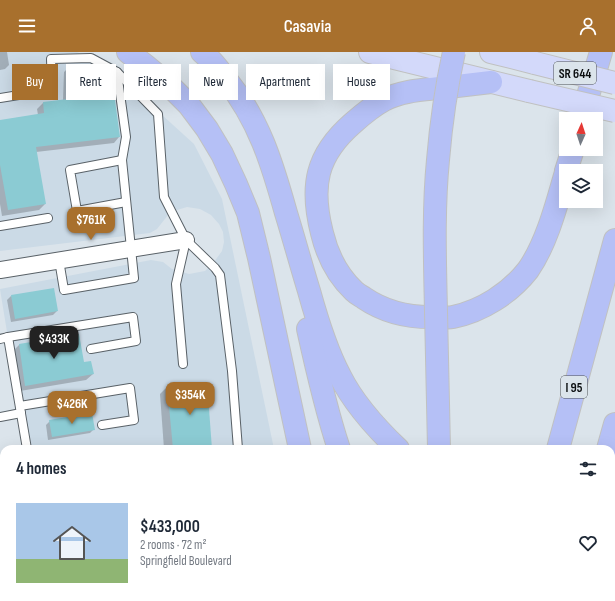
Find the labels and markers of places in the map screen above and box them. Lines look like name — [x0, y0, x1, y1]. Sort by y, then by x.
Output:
pin: $761K — [63, 207, 119, 241]
pin: $433K — [26, 326, 82, 360]
pin: $354K — [162, 382, 218, 416]
pin: $426K — [44, 391, 100, 425]

